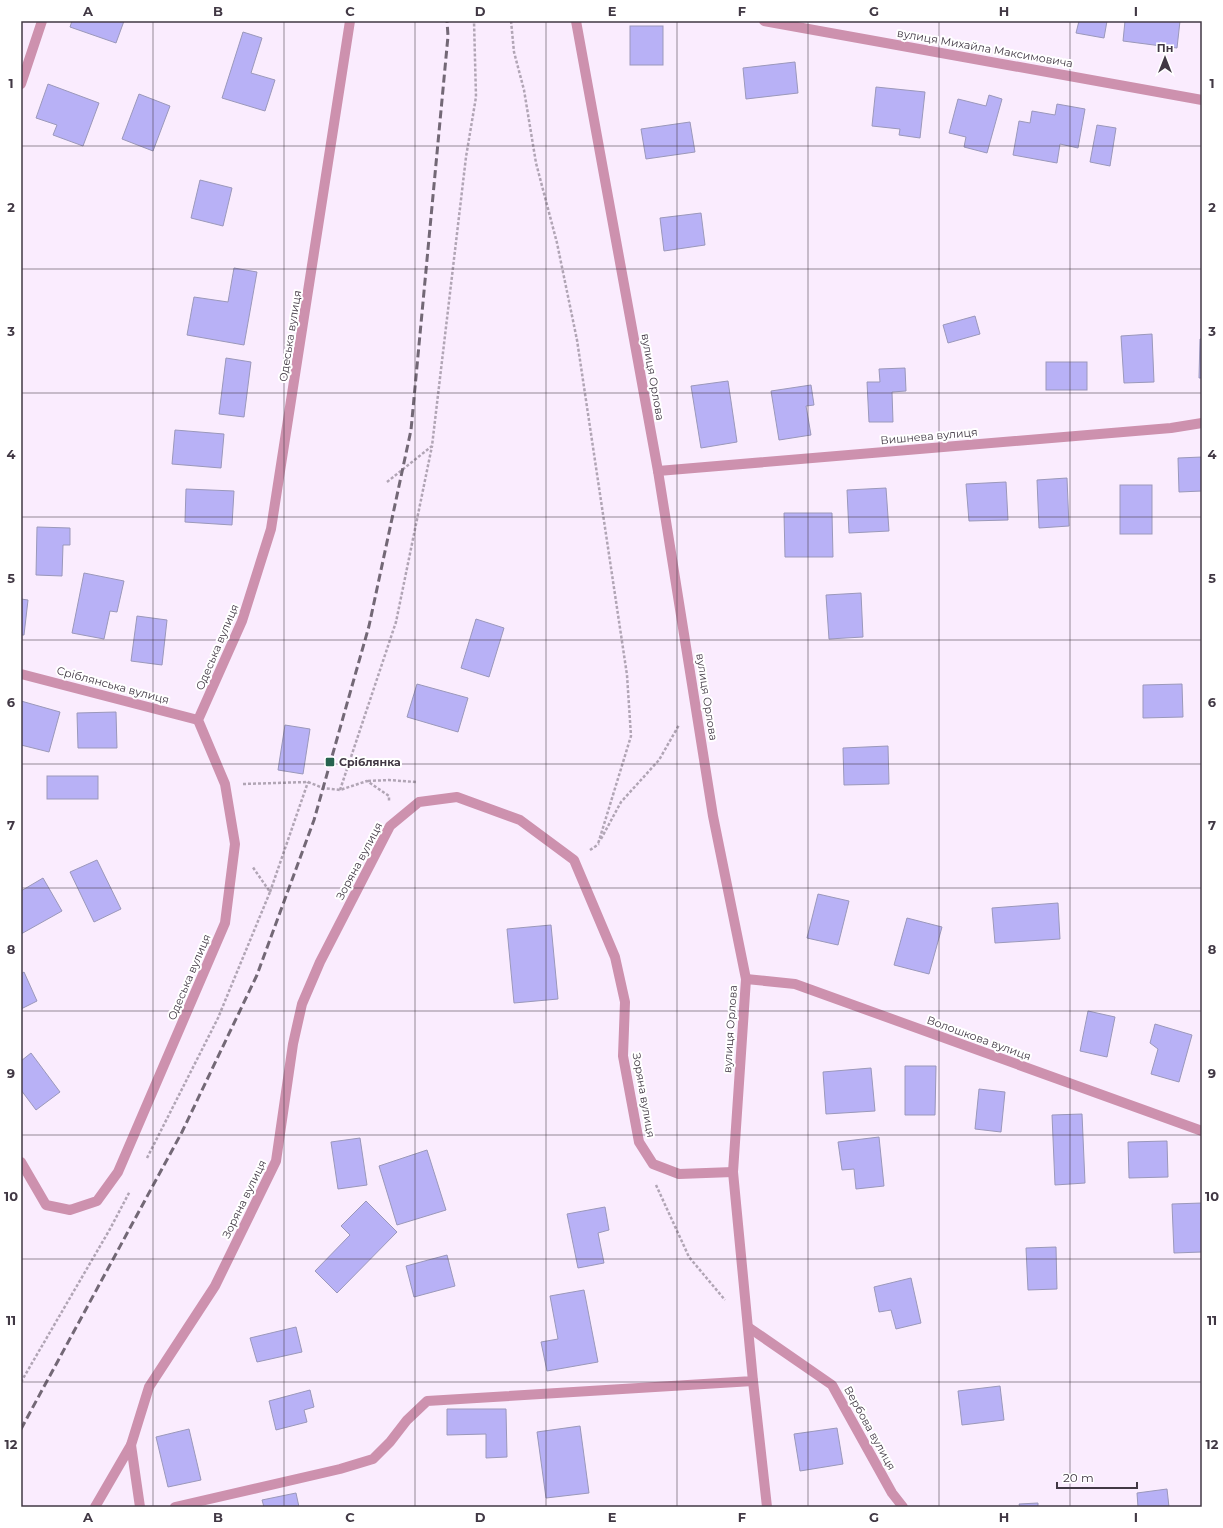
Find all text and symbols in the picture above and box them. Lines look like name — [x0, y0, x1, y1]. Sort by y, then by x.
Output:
text: A — [82, 3, 94, 19]
text: B — [213, 3, 223, 19]
text: C — [345, 3, 355, 19]
text: D — [475, 3, 486, 19]
text: E — [608, 3, 617, 19]
text: F — [738, 3, 746, 19]
text: G — [869, 3, 879, 19]
text: H — [999, 3, 1009, 19]
text: I — [1134, 3, 1138, 19]
street label: вулиця Михайла Максимовича — [896, 26, 1074, 70]
north arrow — [1145, 38, 1185, 78]
text: Пн — [1157, 41, 1173, 55]
text: 1 — [8, 75, 14, 91]
text: 1 — [1209, 75, 1215, 91]
text: 2 — [7, 199, 15, 215]
text: 2 — [1208, 199, 1216, 215]
street label: Одеська вулиця — [276, 289, 304, 383]
text: 3 — [6, 323, 15, 339]
text: 3 — [1207, 323, 1216, 339]
street label: вулиця Орлова — [638, 332, 668, 422]
street label: Вишнева вулиця — [880, 425, 978, 447]
text: 4 — [7, 446, 16, 462]
text: 4 — [1208, 446, 1217, 462]
text: 5 — [7, 570, 15, 586]
text: 5 — [1208, 570, 1216, 586]
street label: Одеська вулиця — [193, 602, 241, 692]
street label: вулиця Орлова — [693, 652, 721, 742]
street label: Сріблянська вулиця — [55, 663, 171, 707]
text: 6 — [7, 694, 16, 710]
text: 6 — [1208, 694, 1217, 710]
place label: Сріблянка — [339, 755, 401, 769]
marker: Сріблянка — [324, 756, 336, 768]
text: 7 — [7, 817, 15, 833]
text: 7 — [1208, 817, 1216, 833]
street label: Зоряна вулиця — [333, 820, 385, 902]
street label: Одеська вулиця — [165, 932, 213, 1022]
text: 8 — [7, 941, 16, 957]
text: 8 — [1208, 941, 1217, 957]
street label: вулиця Орлова — [720, 985, 740, 1073]
street label: Волошкова вулиця — [925, 1013, 1033, 1063]
street label: Зоряна вулиця — [630, 1052, 658, 1138]
text: 9 — [7, 1065, 15, 1081]
text: 9 — [1208, 1065, 1216, 1081]
street label: Зоряна вулиця — [219, 1157, 269, 1241]
text: 10 — [4, 1188, 18, 1204]
text: 10 — [1205, 1188, 1219, 1204]
text: 11 — [6, 1312, 16, 1328]
text: 11 — [1207, 1312, 1217, 1328]
street label: Вербова вулиця — [841, 1383, 899, 1473]
text: 12 — [5, 1436, 18, 1452]
text: 12 — [1206, 1436, 1219, 1452]
scale bar — [1057, 1464, 1137, 1490]
text: 20 m — [1063, 1470, 1094, 1485]
text: A — [82, 1509, 94, 1525]
text: B — [213, 1509, 223, 1525]
text: C — [345, 1509, 355, 1525]
text: D — [475, 1509, 486, 1525]
text: E — [608, 1509, 617, 1525]
text: F — [738, 1509, 746, 1525]
text: G — [869, 1509, 879, 1525]
text: H — [999, 1509, 1009, 1525]
text: I — [1134, 1509, 1138, 1525]

